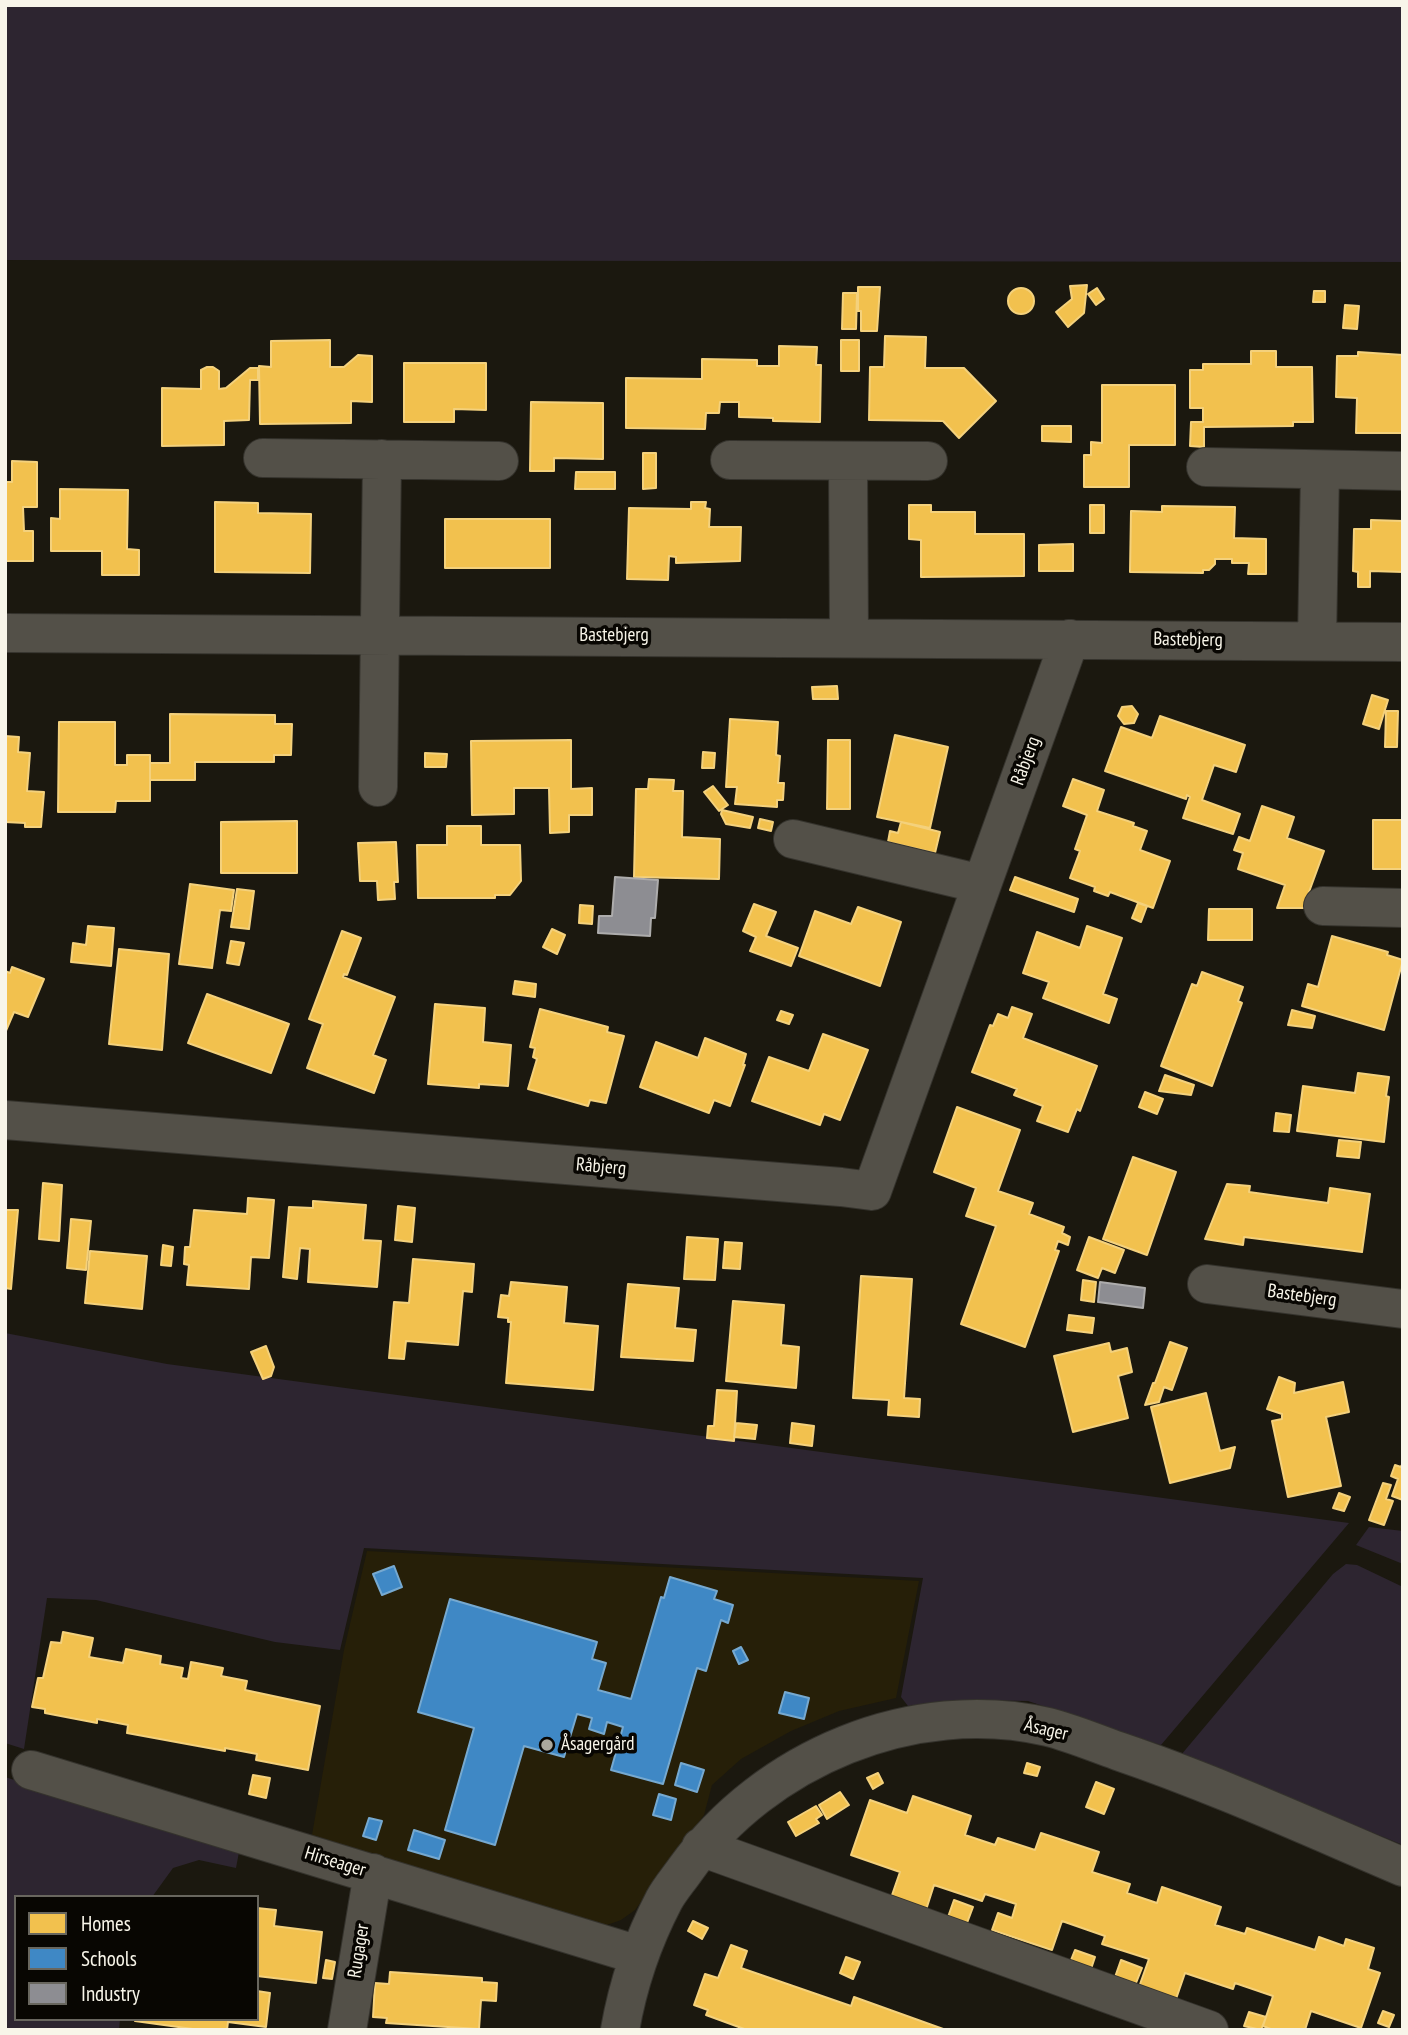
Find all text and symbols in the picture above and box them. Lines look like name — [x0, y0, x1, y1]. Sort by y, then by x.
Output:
street label: Bastebjerg — [579, 625, 649, 647]
street label: Bastebjerg — [1153, 628, 1223, 652]
street label: Råbjerg — [1007, 733, 1045, 789]
street label: Råbjerg — [575, 1153, 627, 1181]
street label: Bastebjerg — [1266, 1280, 1338, 1312]
street label: Åsager — [1022, 1714, 1070, 1746]
place label: Åsagergård — [561, 1734, 635, 1756]
marker: Åsagergård — [539, 1737, 555, 1753]
street label: Hirseager — [302, 1842, 368, 1882]
legend — [14, 1895, 259, 2021]
text: Homes — [81, 1910, 131, 1937]
street label: Rugager — [343, 1922, 375, 1980]
text: Schools — [81, 1945, 137, 1972]
text: Industry — [81, 1980, 140, 2007]

